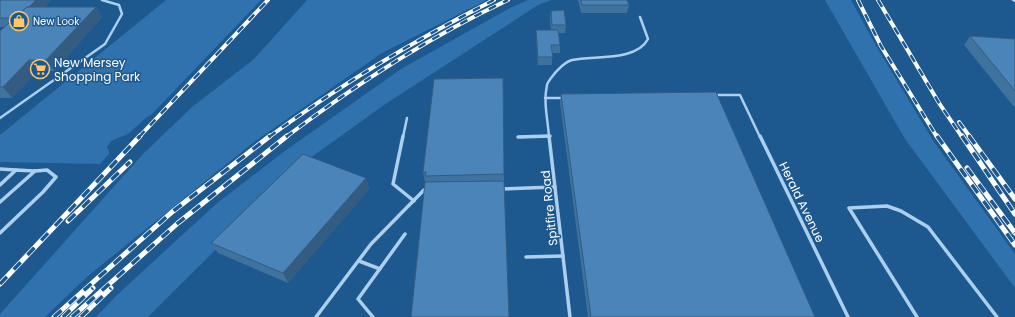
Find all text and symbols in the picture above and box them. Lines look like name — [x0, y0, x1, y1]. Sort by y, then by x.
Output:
shop icon: New Look — [8, 10, 30, 32]
place label: New Look — [33, 14, 80, 29]
place label: New Mersey Shopping Park — [54, 54, 141, 85]
supermarket icon: New Mersey Shopping Park — [29, 58, 51, 80]
street label: Herald Avenue — [775, 159, 829, 245]
street label: Spitfire Road — [537, 169, 561, 247]

